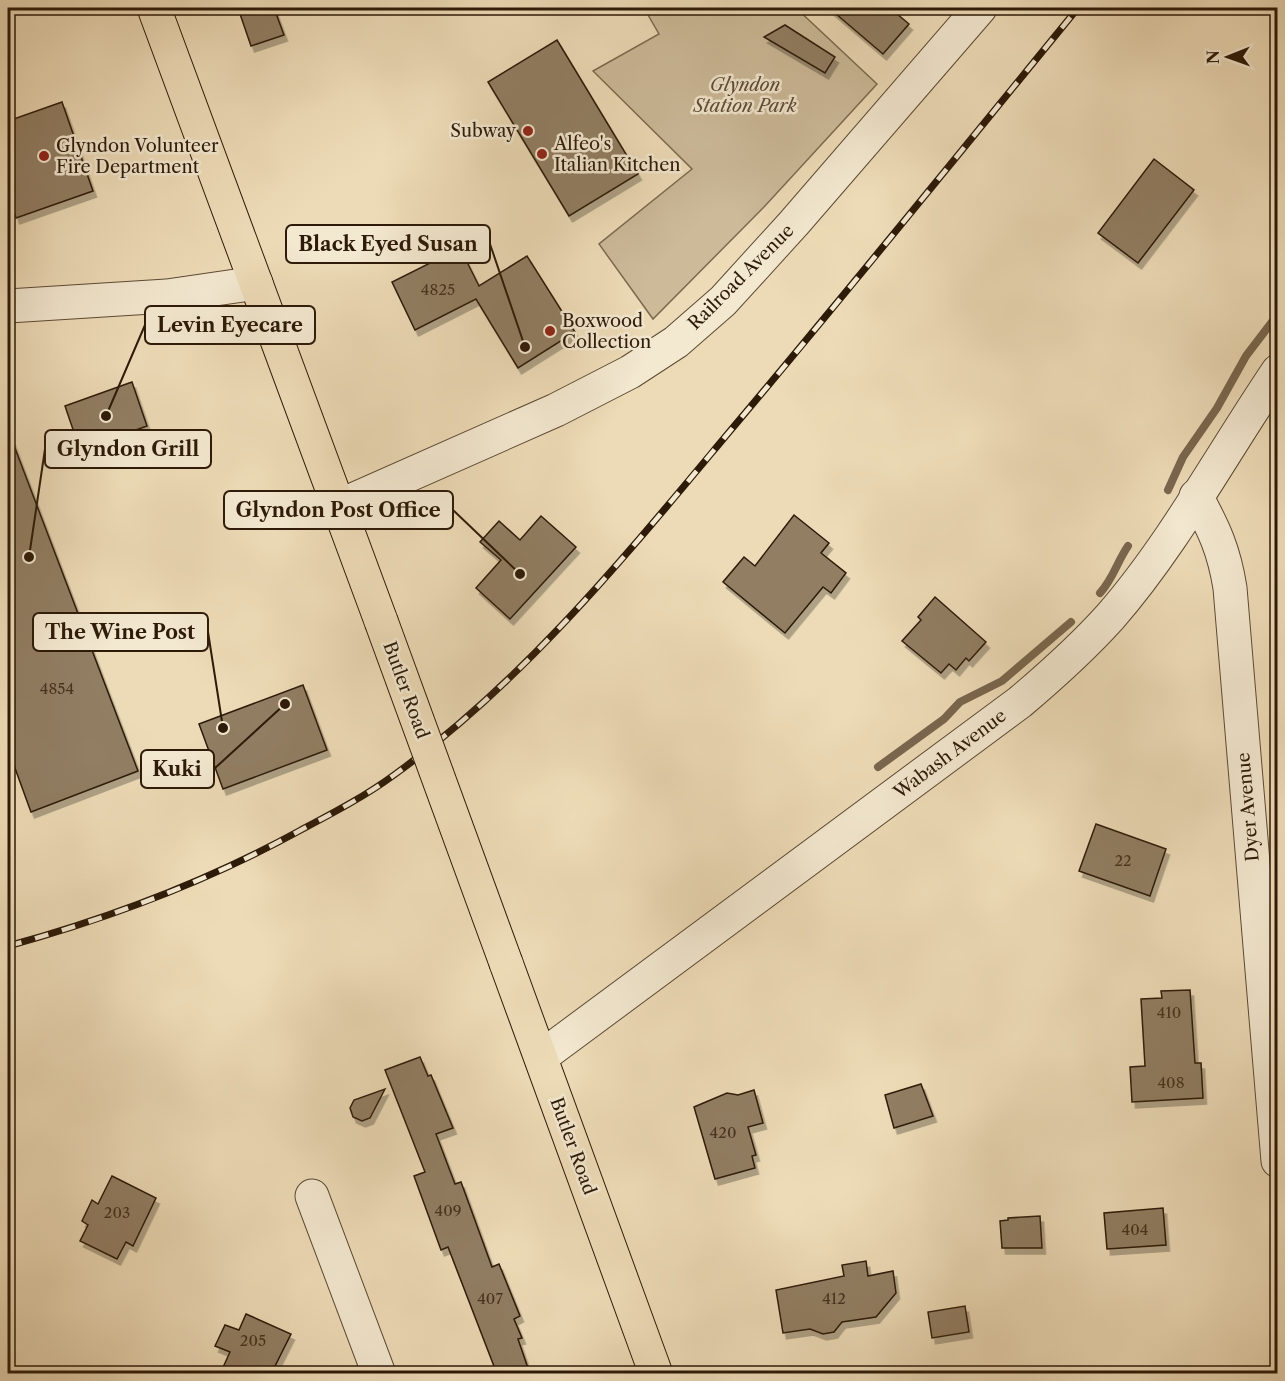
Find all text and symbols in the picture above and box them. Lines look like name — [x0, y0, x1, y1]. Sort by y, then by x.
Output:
north arrow — [1198, 27, 1258, 87]
text: N — [1203, 50, 1223, 64]
park label: Glyndon Station Park — [692, 74, 797, 117]
place label: Subway — [450, 120, 517, 142]
marker: Subway — [521, 124, 535, 138]
place label: Alfeo's Italian Kitchen — [553, 133, 681, 176]
place label: Glyndon Volunteer Fire Department — [56, 135, 219, 178]
marker: Alfeo's Italian Kitchen — [535, 147, 549, 161]
marker: Glyndon Volunteer Fire Department — [37, 149, 51, 163]
street label: Railroad Avenue — [684, 220, 798, 334]
callout: Black Eyed Susan — [286, 225, 490, 263]
text: Black Eyed Susan — [298, 232, 478, 256]
house number: 4825 — [421, 280, 455, 299]
callout: Levin Eyecare — [145, 306, 315, 344]
place label: Boxwood Collection — [562, 310, 651, 353]
text: Levin Eyecare — [157, 313, 303, 337]
marker: Boxwood Collection — [543, 324, 557, 338]
callout: Glyndon Grill — [45, 430, 211, 468]
text: Glyndon Grill — [57, 437, 199, 461]
callout: Glyndon Post Office — [224, 491, 453, 529]
text: Glyndon Post Office — [235, 498, 441, 522]
callout: The Wine Post — [33, 613, 208, 651]
text: The Wine Post — [45, 620, 195, 644]
street label: Butler Road — [378, 638, 434, 742]
house number: 4854 — [40, 679, 74, 698]
street label: Wabash Avenue — [889, 705, 1011, 804]
callout: Kuki — [141, 750, 214, 788]
street label: Dyer Avenue — [1232, 752, 1264, 862]
text: Kuki — [152, 757, 202, 781]
house number: 22 — [1114, 851, 1132, 870]
house number: 410 — [1157, 1003, 1181, 1022]
house number: 408 — [1157, 1073, 1185, 1092]
street label: Butler Road — [545, 1094, 601, 1198]
house number: 420 — [710, 1123, 736, 1142]
house number: 409 — [435, 1201, 461, 1220]
house number: 203 — [104, 1203, 130, 1222]
house number: 404 — [1122, 1220, 1148, 1239]
house number: 407 — [477, 1289, 503, 1308]
house number: 412 — [822, 1289, 846, 1308]
house number: 205 — [240, 1331, 266, 1350]

